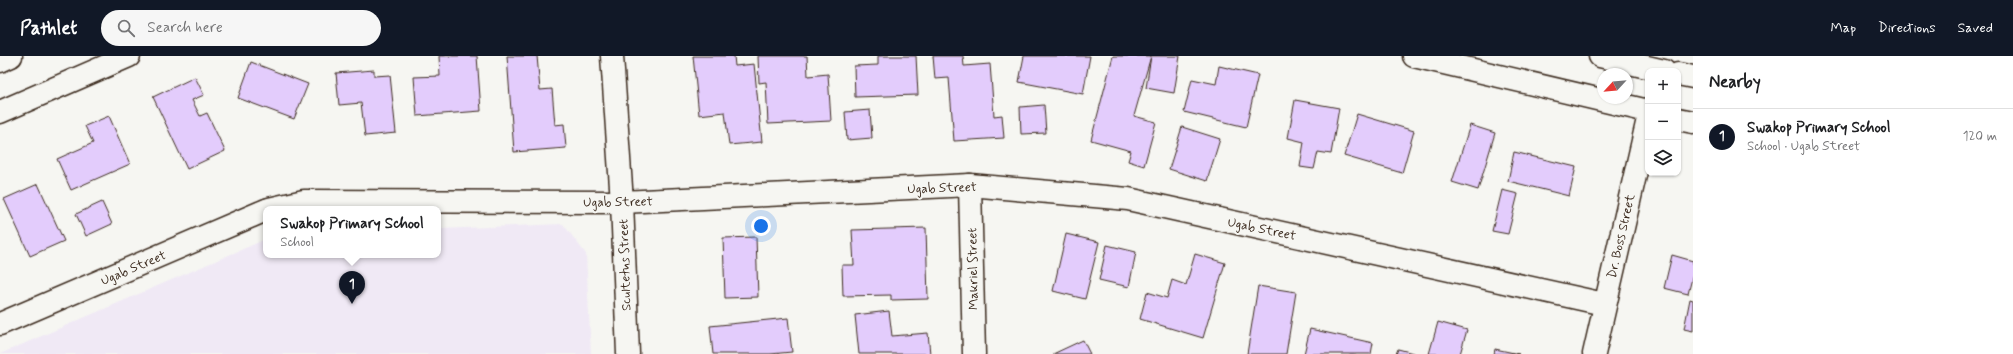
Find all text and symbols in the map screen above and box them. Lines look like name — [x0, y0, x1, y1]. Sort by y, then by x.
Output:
search box — [101, 10, 381, 46]
text: Pathlet — [20, 16, 77, 41]
icon: search — [115, 17, 137, 39]
text: Search here — [147, 18, 223, 38]
text: Map — [1830, 19, 1856, 37]
text: Directions — [1878, 19, 1936, 37]
text: Saved — [1958, 19, 1993, 37]
north arrow — [1597, 68, 1633, 104]
map controls — [1645, 68, 1681, 176]
button: + — [1645, 68, 1681, 104]
text: Nearby — [1709, 71, 1761, 93]
button: − — [1645, 104, 1681, 140]
text: Swakop Primary School — [1747, 118, 1890, 138]
text: 1 — [1719, 128, 1725, 145]
text: 120 m — [1963, 128, 1997, 145]
text: School · Ugab Street — [1747, 138, 1860, 155]
button: layers — [1645, 140, 1681, 176]
street label: Ugab Street — [907, 179, 977, 198]
street label: Dr. Boss Street — [1604, 192, 1639, 280]
street label: Ugab Street — [583, 193, 653, 212]
popup — [263, 206, 441, 258]
text: Swakop Primary School — [280, 214, 424, 234]
street label: Ugab Street — [1226, 214, 1297, 245]
your location — [751, 216, 771, 236]
street label: Scultetus Street — [615, 218, 636, 311]
street label: Makriel Street — [964, 228, 983, 310]
text: School — [280, 234, 314, 251]
street label: Ugab Street — [98, 247, 169, 290]
pin: 1 — [339, 271, 365, 304]

